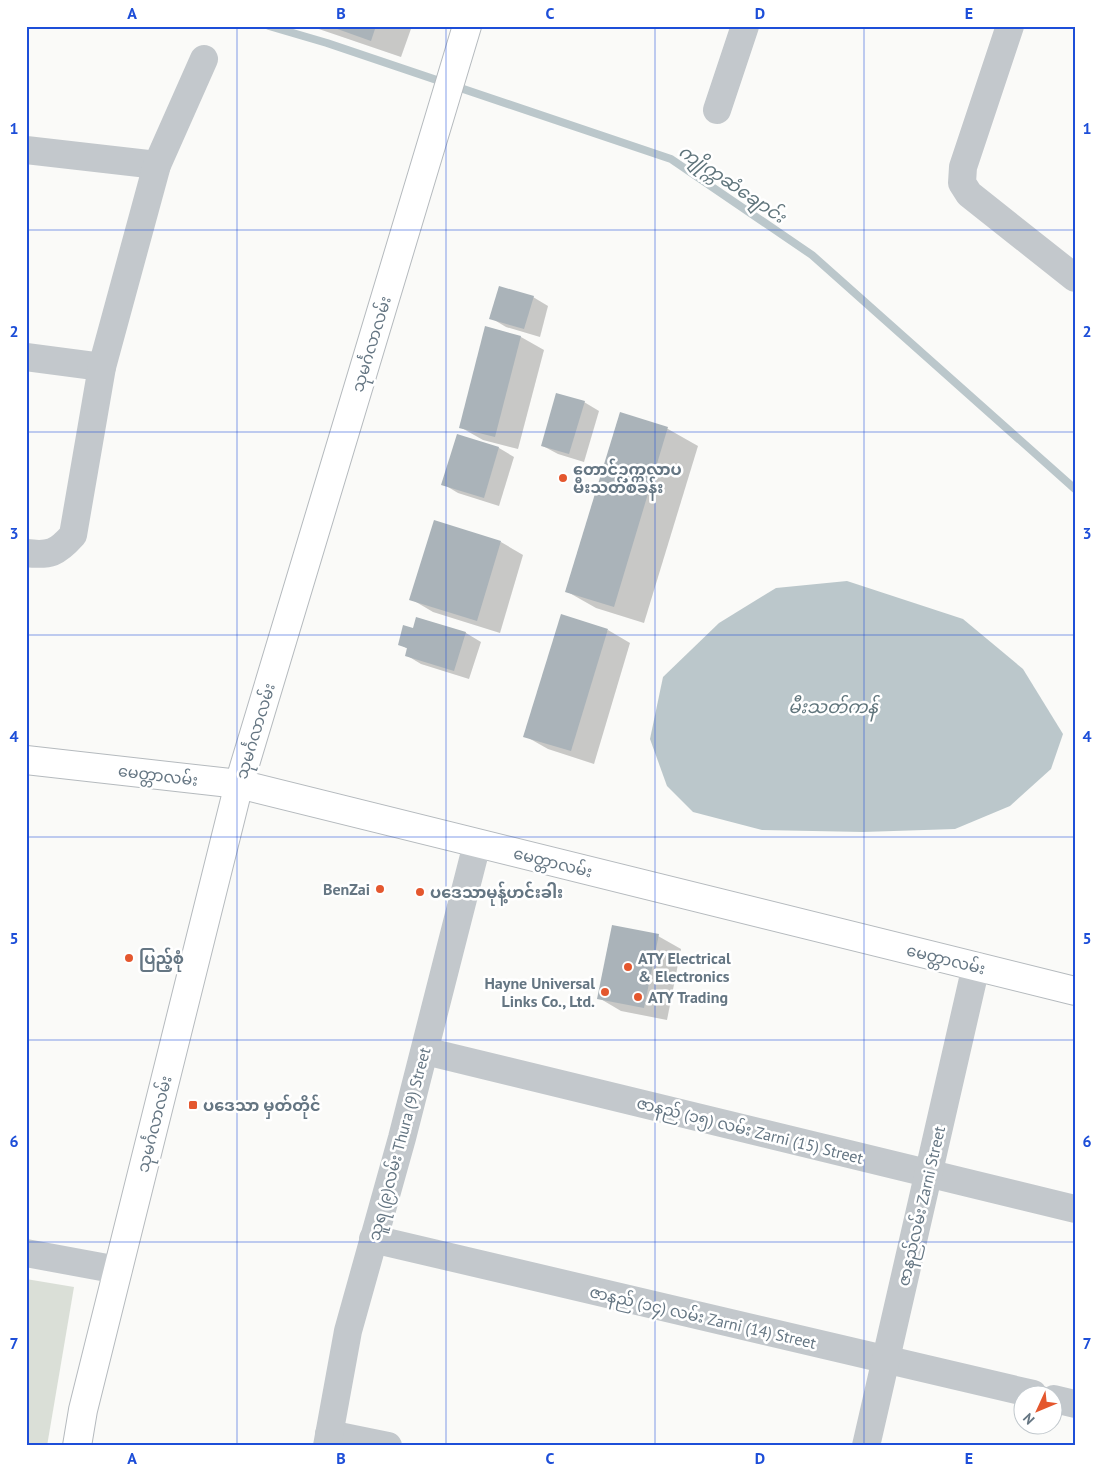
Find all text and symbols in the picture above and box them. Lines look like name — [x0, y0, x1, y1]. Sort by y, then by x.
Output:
text: A — [127, 3, 137, 23]
text: B — [336, 3, 346, 23]
text: C — [546, 3, 555, 23]
text: D — [755, 3, 765, 23]
text: E — [965, 3, 973, 23]
text: 1 — [9, 118, 19, 138]
text: 1 — [1082, 118, 1092, 138]
water label: ကျိုက္ကဆံချောင်း — [672, 139, 792, 232]
street label: သုမင်္ဂလာလမ်း — [346, 293, 400, 396]
text: 2 — [9, 321, 19, 341]
text: 2 — [1082, 321, 1092, 341]
place label: တောင်ဥက္ကလာပ မီးသတ်စခန်း — [573, 458, 682, 501]
marker: တောင်ဥက္ကလာပ မီးသတ်စခန်း — [557, 472, 569, 484]
text: 3 — [9, 523, 19, 543]
text: 3 — [1082, 523, 1092, 543]
street label: သုမင်္ဂလာလမ်း — [230, 680, 284, 783]
water label: မီးသတ်ကန် — [788, 694, 880, 722]
text: 4 — [9, 726, 19, 746]
text: 4 — [1082, 726, 1092, 746]
street label: မေတ္တာလမ်း — [116, 759, 199, 794]
street label: မေတ္တာလမ်း — [511, 842, 595, 885]
place label: BenZai — [323, 879, 370, 899]
place label: ပဒေသာမုန့်ဟင်းခါး — [430, 881, 563, 906]
marker: BenZai — [374, 883, 386, 895]
marker: ပဒေသာမုန့်ဟင်းခါး — [414, 886, 426, 898]
text: 5 — [9, 928, 19, 948]
text: 5 — [1082, 928, 1092, 948]
street label: မေတ္တာလမ်း — [904, 939, 988, 982]
place label: ပြည့်စုံ — [139, 947, 184, 972]
place label: ATY Electrical & Electronics — [638, 948, 731, 986]
marker: ပြည့်စုံ — [123, 952, 135, 964]
marker: ATY Electrical & Electronics — [622, 961, 634, 973]
place label: Hayne Universal Links Co., Ltd. — [484, 973, 595, 1011]
marker: Hayne Universal Links Co., Ltd. — [599, 986, 611, 998]
place label: ATY Trading — [648, 987, 728, 1007]
marker: ATY Trading — [632, 991, 644, 1003]
street label: သူရ (၉)လမ်း Thura (9) Street — [363, 1044, 439, 1244]
street label: သုမင်္ဂလာလမ်း — [131, 1073, 181, 1176]
street label: ဇာနည် (၁၅) လမ်း Zarni (15) Street — [634, 1091, 866, 1172]
place label: ပဒေသာ မှတ်တိုင် — [203, 1094, 321, 1119]
marker: ပဒေသာ မှတ်တိုင် — [187, 1099, 199, 1111]
street label: ဇာနည်လမ်း Zarni Street — [892, 1123, 953, 1289]
text: 6 — [9, 1131, 19, 1151]
text: 6 — [1082, 1131, 1092, 1151]
street label: ဇာနည် (၁၄) လမ်း Zarni (14) Street — [587, 1280, 819, 1357]
text: 7 — [9, 1333, 19, 1353]
text: 7 — [1082, 1333, 1092, 1353]
north arrow — [1014, 1384, 1064, 1434]
text: N — [1019, 1409, 1038, 1429]
text: A — [127, 1448, 137, 1468]
text: B — [336, 1448, 346, 1468]
text: C — [546, 1448, 555, 1468]
text: D — [755, 1448, 765, 1468]
text: E — [965, 1448, 973, 1468]

